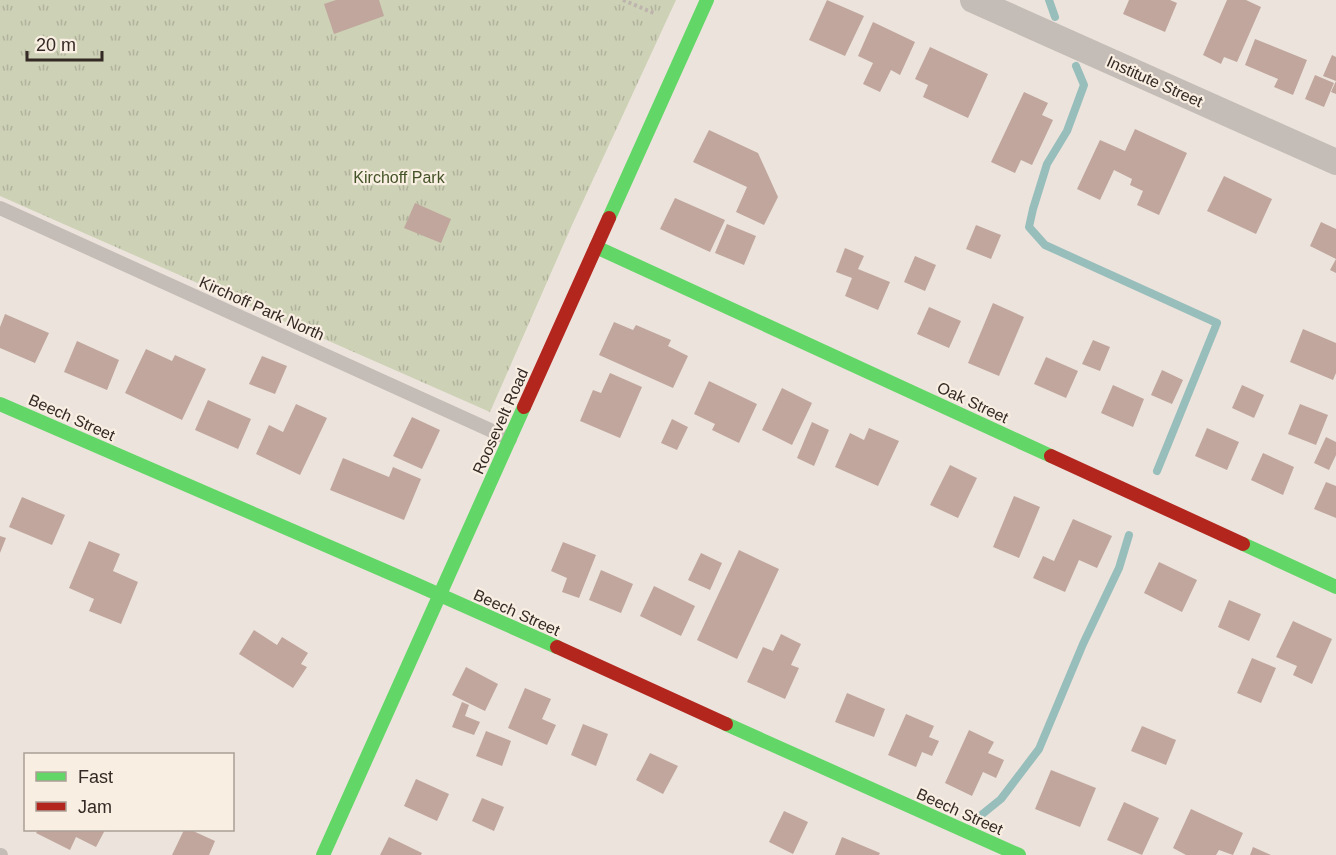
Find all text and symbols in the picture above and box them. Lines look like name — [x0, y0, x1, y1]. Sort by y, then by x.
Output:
scale bar — [27, 24, 102, 62]
text: 20 m — [36, 35, 76, 55]
street label: Institute Street — [1104, 53, 1206, 110]
park label: Kirchoff Park — [353, 169, 446, 186]
street label: Kirchoff Park North — [197, 273, 327, 344]
street label: Roosevelt Road — [470, 366, 531, 477]
street label: Oak Street — [935, 379, 1012, 427]
street label: Beech Street — [26, 391, 118, 444]
street label: Beech Street — [471, 586, 563, 639]
legend — [24, 753, 234, 831]
text: Fast — [78, 767, 113, 787]
street label: Beech Street — [914, 785, 1006, 838]
text: Jam — [78, 797, 112, 817]

